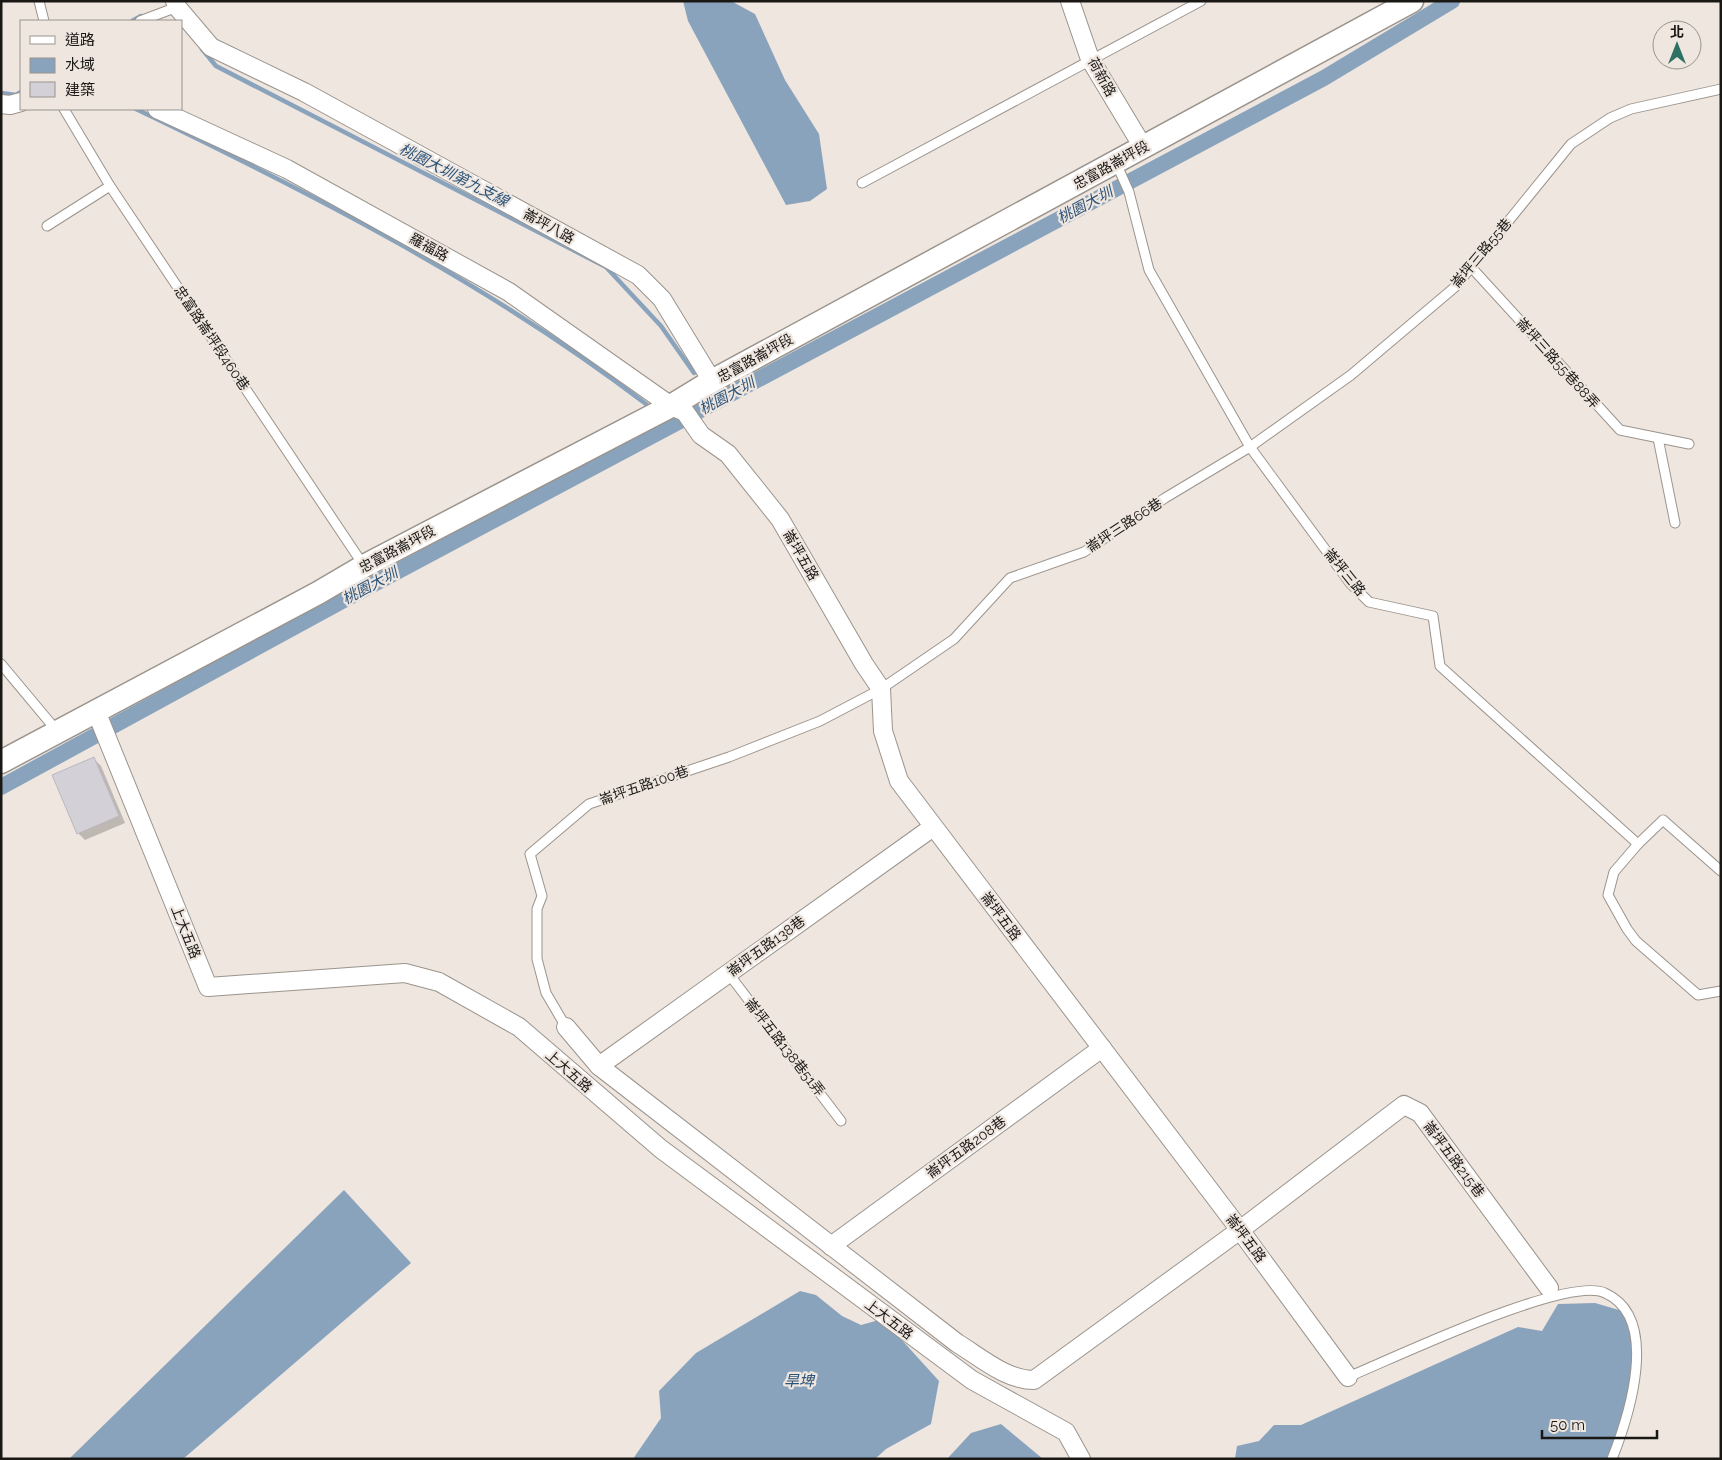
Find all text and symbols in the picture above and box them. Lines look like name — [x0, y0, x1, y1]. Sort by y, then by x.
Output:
legend — [20, 20, 182, 110]
north arrow — [1652, 20, 1702, 70]
text: 北 — [1670, 24, 1684, 40]
text: 道路 — [65, 31, 95, 49]
street label: 荷新路 — [1085, 55, 1119, 99]
text: 水域 — [65, 56, 95, 74]
text: 建築 — [65, 81, 95, 99]
street label: 忠富路崙坪段 — [1070, 138, 1152, 192]
water label: 桃園大圳第九支線 — [396, 140, 513, 211]
water label: 桃園大圳 — [1054, 182, 1117, 227]
street label: 崙坪八路 — [521, 205, 577, 247]
street label: 崙坪三路55巷 — [1447, 215, 1515, 291]
street label: 羅福路 — [407, 230, 451, 264]
street label: 忠富路崙坪段460巷 — [171, 283, 253, 393]
street label: 崙坪三路55巷88弄 — [1513, 315, 1603, 411]
street label: 忠富路崙坪段 — [714, 331, 796, 385]
water label: 桃園大圳 — [696, 373, 759, 418]
street label: 崙坪三路66巷 — [1083, 495, 1165, 555]
street label: 忠富路崙坪段 — [356, 522, 438, 576]
street label: 崙坪五路 — [780, 527, 822, 583]
street label: 崙坪三路 — [1321, 545, 1369, 599]
water label: 桃園大圳 — [339, 563, 402, 608]
street label: 崙坪五路100巷 — [597, 762, 691, 808]
street label: 崙坪五路 — [978, 889, 1024, 943]
street label: 上大五路 — [168, 903, 204, 961]
street label: 崙坪五路138巷 — [724, 913, 808, 979]
street label: 崙坪五路138巷51弄 — [742, 995, 828, 1099]
street label: 上大五路 — [543, 1047, 595, 1095]
street label: 崙坪五路208巷 — [923, 1113, 1009, 1181]
street label: 崙坪五路215巷 — [1420, 1118, 1488, 1200]
street label: 崙坪五路 — [1223, 1211, 1269, 1265]
street label: 上大五路 — [862, 1296, 916, 1342]
water label: 旱埤 — [784, 1372, 816, 1390]
scale bar — [1542, 1408, 1657, 1440]
text: 50 m — [1550, 1416, 1585, 1434]

